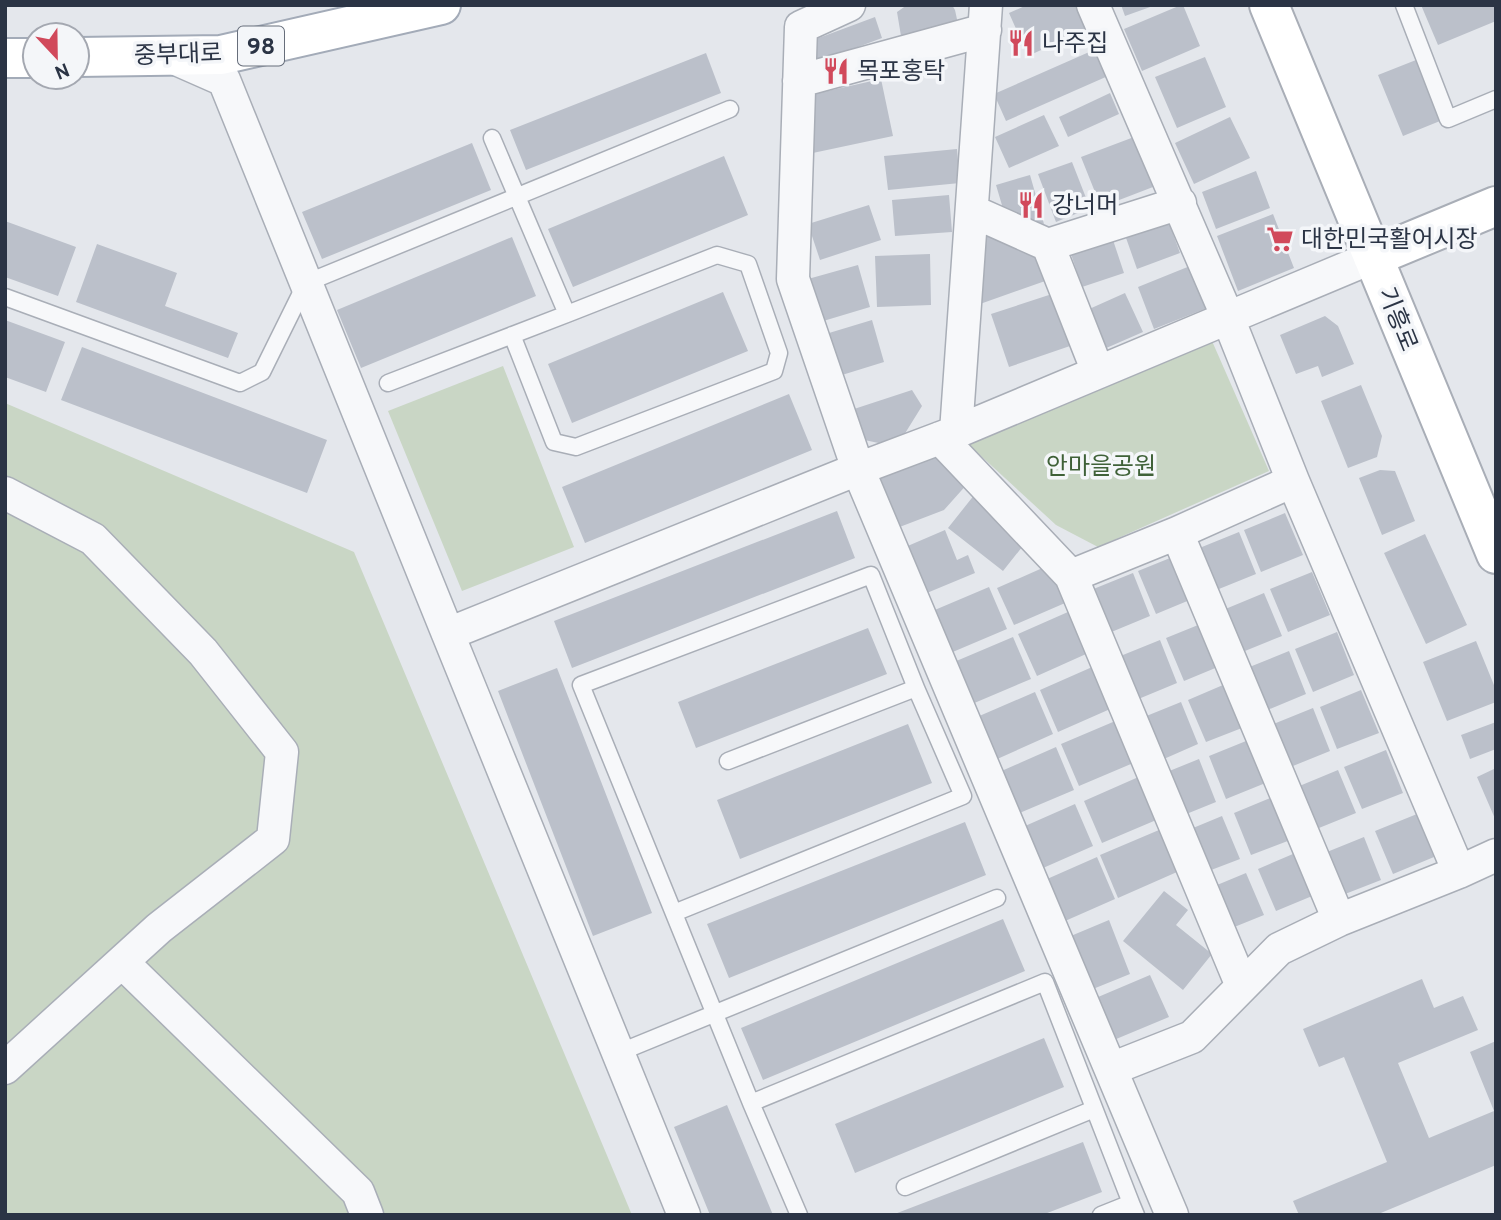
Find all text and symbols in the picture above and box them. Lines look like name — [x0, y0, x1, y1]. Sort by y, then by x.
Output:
north arrow — [21, 21, 91, 91]
road number: 98 — [238, 26, 284, 66]
restaurant icon: 나주집 — [1006, 28, 1036, 58]
place label: 나주집 — [1042, 30, 1108, 60]
street label: 중부대로 — [133, 39, 223, 73]
text: N — [51, 56, 72, 84]
restaurant icon: 목포홍탁 — [821, 56, 851, 86]
place label: 목포홍탁 — [857, 58, 945, 88]
restaurant icon: 강너머 — [1016, 190, 1046, 220]
place label: 강너머 — [1052, 192, 1118, 222]
supermarket icon: 대한민국활어시장 — [1265, 224, 1295, 254]
place label: 대한민국활어시장 — [1301, 226, 1478, 256]
street label: 기흥로 — [1370, 283, 1422, 356]
park label: 안마을공원 — [1046, 453, 1156, 483]

